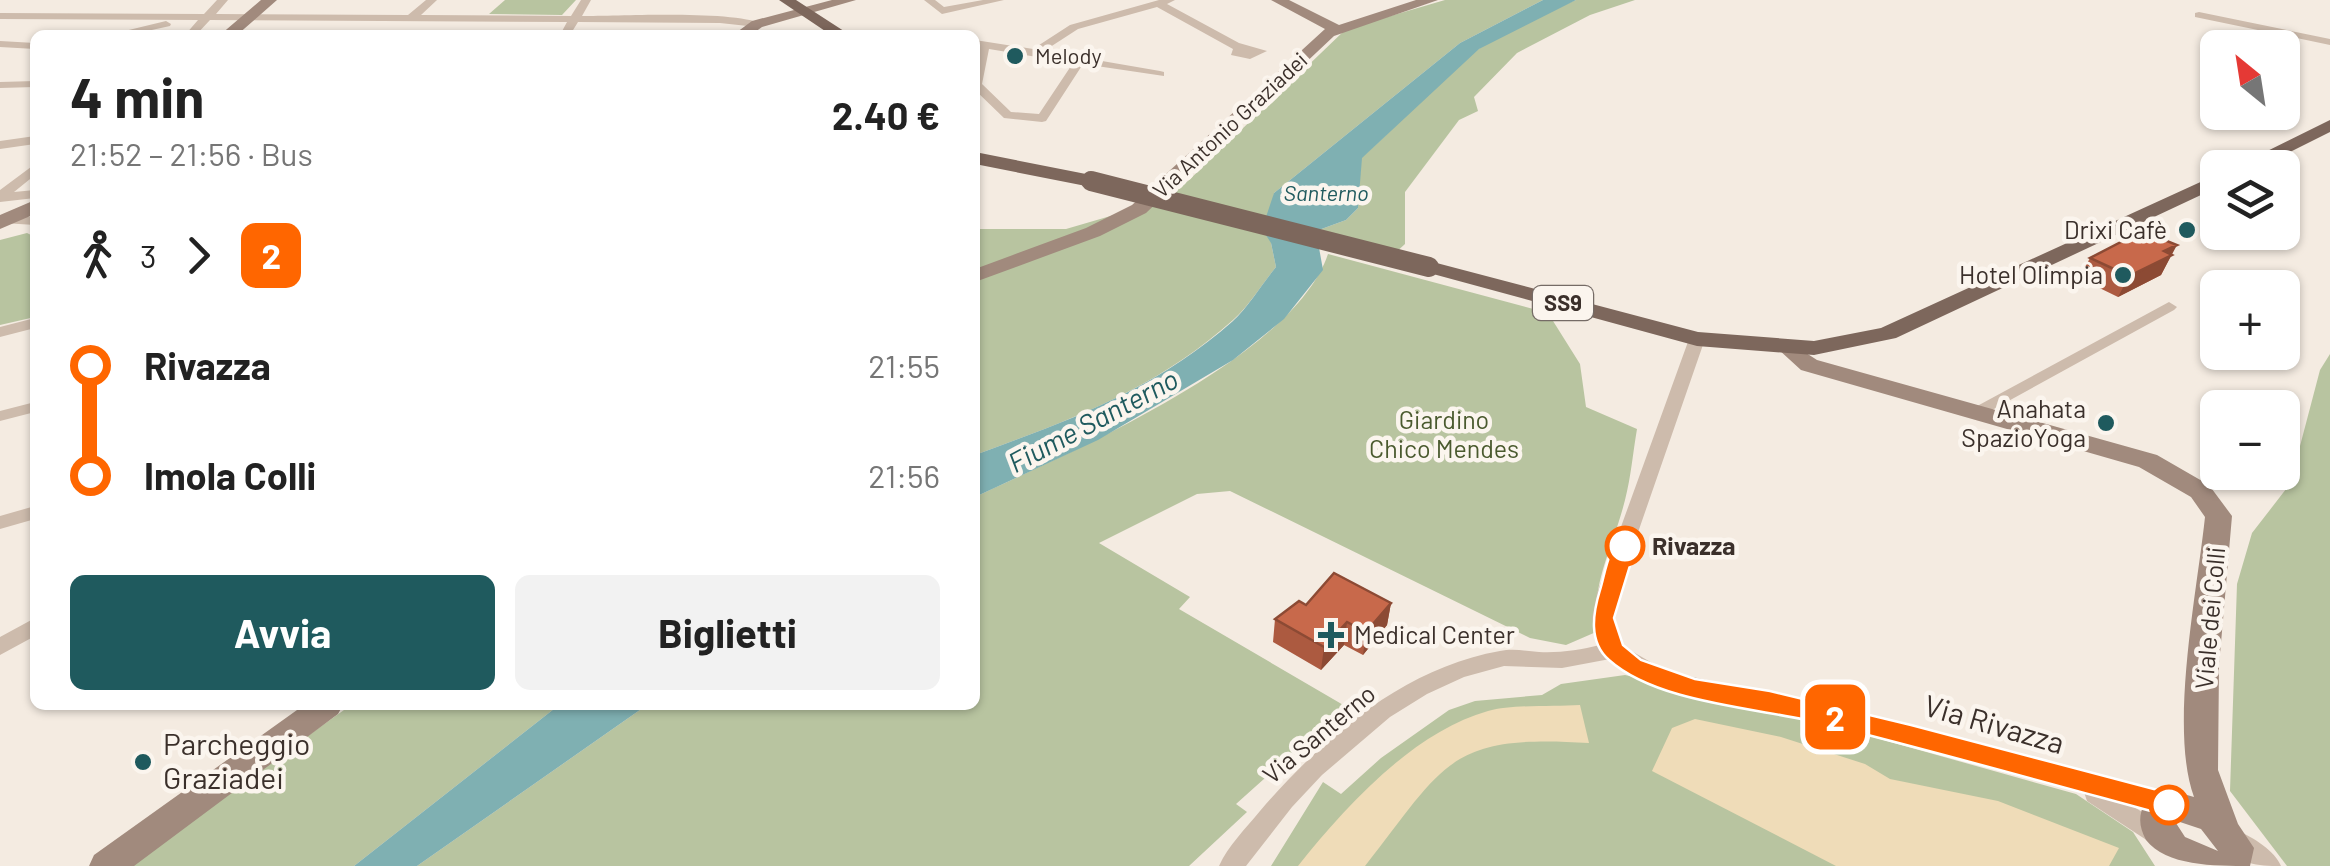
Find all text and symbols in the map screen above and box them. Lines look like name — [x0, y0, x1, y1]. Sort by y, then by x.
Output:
north arrow — [2200, 30, 2300, 130]
map controls — [2200, 30, 2300, 490]
place label: Melody — [1035, 42, 1102, 68]
marker: Melody — [1004, 45, 1026, 67]
street label: Via Antonio Graziadei — [1147, 46, 1312, 203]
text: 4 min — [70, 63, 204, 129]
text: 2.40 € — [832, 92, 940, 138]
text: 21:52 – 21:56 · Bus — [70, 134, 313, 172]
button: layers — [2200, 150, 2300, 250]
water label: Santerno — [1283, 179, 1369, 205]
place label: Drixi Cafè — [2064, 214, 2167, 244]
marker: Drixi Cafè — [2176, 219, 2198, 241]
icon: walk — [70, 228, 125, 283]
icon: forward — [171, 228, 226, 283]
text: 2 — [261, 234, 281, 276]
text: 3 — [140, 236, 156, 274]
place label: Hotel Olimpia — [1959, 259, 2103, 289]
marker: Hotel Olimpia — [2112, 264, 2134, 286]
button: + — [2200, 270, 2300, 370]
road number: SS9 — [1533, 286, 1593, 320]
text: Rivazza — [144, 342, 271, 388]
text: 21:55 — [868, 346, 940, 384]
water label: Fiume Santerno — [1002, 361, 1183, 479]
button: − — [2200, 390, 2300, 490]
place label: Anahata SpazioYoga — [1961, 393, 2086, 452]
park label: Giardino Chico Mendes — [1369, 404, 1519, 463]
marker: Anahata SpazioYoga — [2095, 412, 2117, 434]
text: Imola Colli — [144, 452, 316, 498]
text: 21:56 — [868, 456, 940, 494]
marker: Rivazza — [1606, 527, 1644, 565]
place label: Rivazza — [1652, 530, 1735, 560]
street label: Viale dei Colli — [2188, 545, 2230, 690]
button: Avvia — [70, 575, 495, 690]
button: Biglietti — [515, 575, 940, 690]
place label: Medical Center — [1354, 619, 1515, 649]
marker: Medical Center — [1318, 622, 1344, 648]
street label: Via Santerno — [1256, 677, 1381, 789]
line badge: 2 — [1802, 684, 1868, 750]
street label: Via Rivazza — [1920, 686, 2069, 760]
text: 2 — [1825, 696, 1845, 738]
place label: Parcheggio Graziadei — [163, 725, 310, 795]
marker: Parcheggio Graziadei — [132, 751, 154, 773]
unlabelled marker — [2150, 786, 2188, 824]

